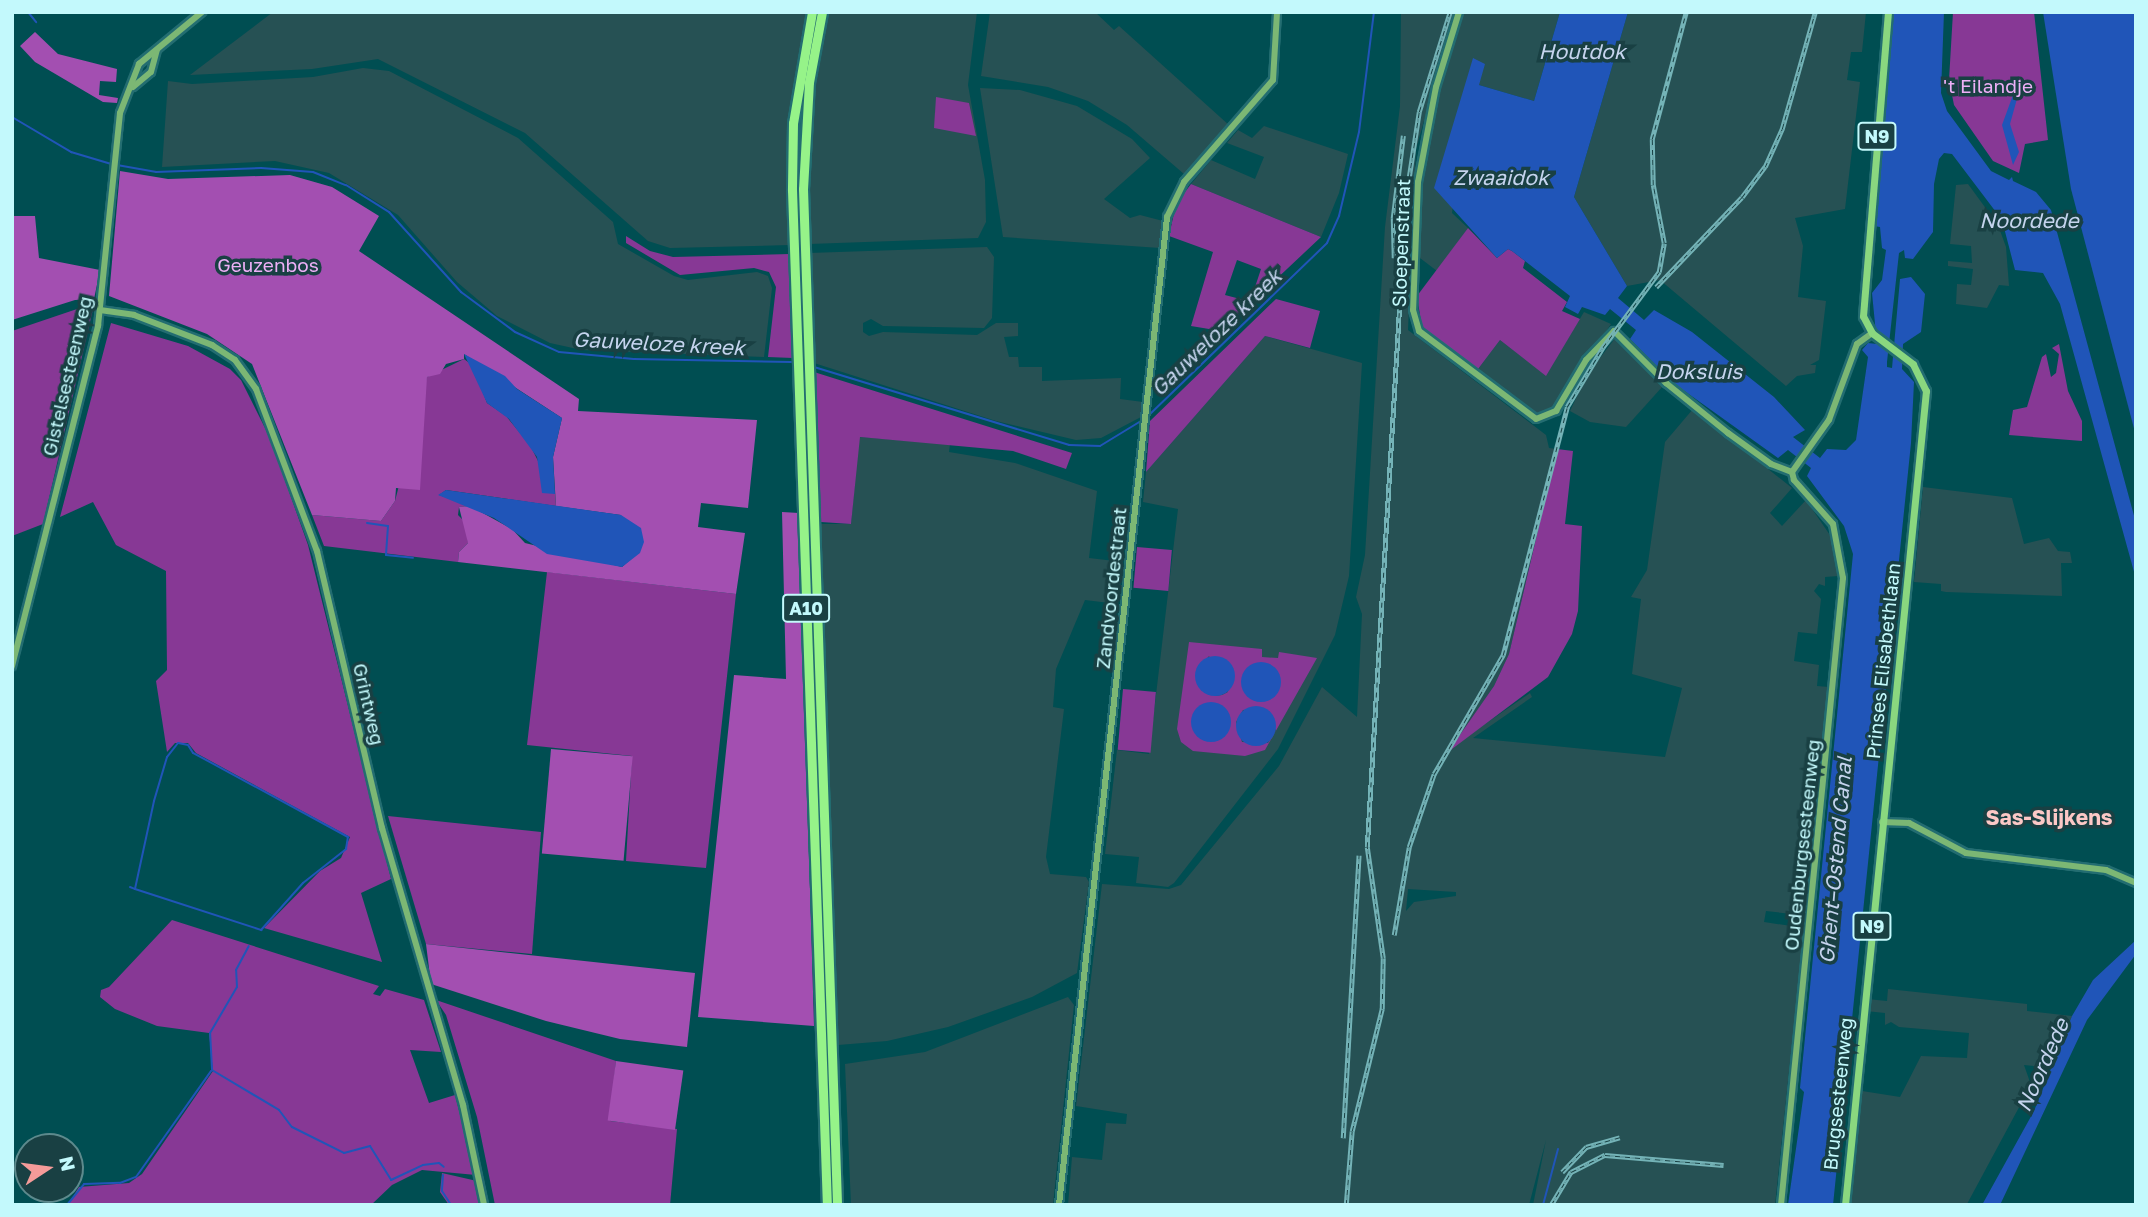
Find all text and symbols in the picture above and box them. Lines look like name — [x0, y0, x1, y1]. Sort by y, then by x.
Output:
water label: Houtdok — [1538, 38, 1626, 64]
park label: 't Eilandje — [1943, 75, 2033, 97]
road number: N9 — [1856, 121, 1898, 150]
water label: Zwaaidok — [1453, 164, 1549, 190]
street label: Sloepenstraat — [1387, 178, 1415, 308]
water label: Noordede — [1979, 207, 2079, 233]
park label: Geuzenbos — [217, 254, 319, 276]
water label: Gauweloze kreek — [1146, 263, 1286, 401]
street label: Gistelsesteenweg — [38, 294, 96, 458]
water label: Gauweloze kreek — [573, 326, 745, 360]
water label: Doksluis — [1656, 358, 1742, 384]
street label: Zandvoordestraat — [1091, 506, 1131, 670]
street label: Prinses Elisabethlaan — [1861, 562, 1905, 760]
road number: A10 — [782, 594, 830, 622]
street label: Grintweg — [349, 661, 389, 747]
street label: Oudenburgsesteenweg — [1780, 738, 1824, 952]
water label: Ghent–Ostend Canal — [1813, 755, 1857, 965]
district label: Sas-Slijkens — [1985, 804, 2113, 830]
road number: N9 — [1851, 911, 1893, 940]
water label: Noordede — [2010, 1015, 2074, 1115]
street label: Brugsesteenweg — [1819, 1016, 1857, 1172]
north arrow — [14, 1133, 84, 1203]
text: N — [55, 1154, 81, 1173]

